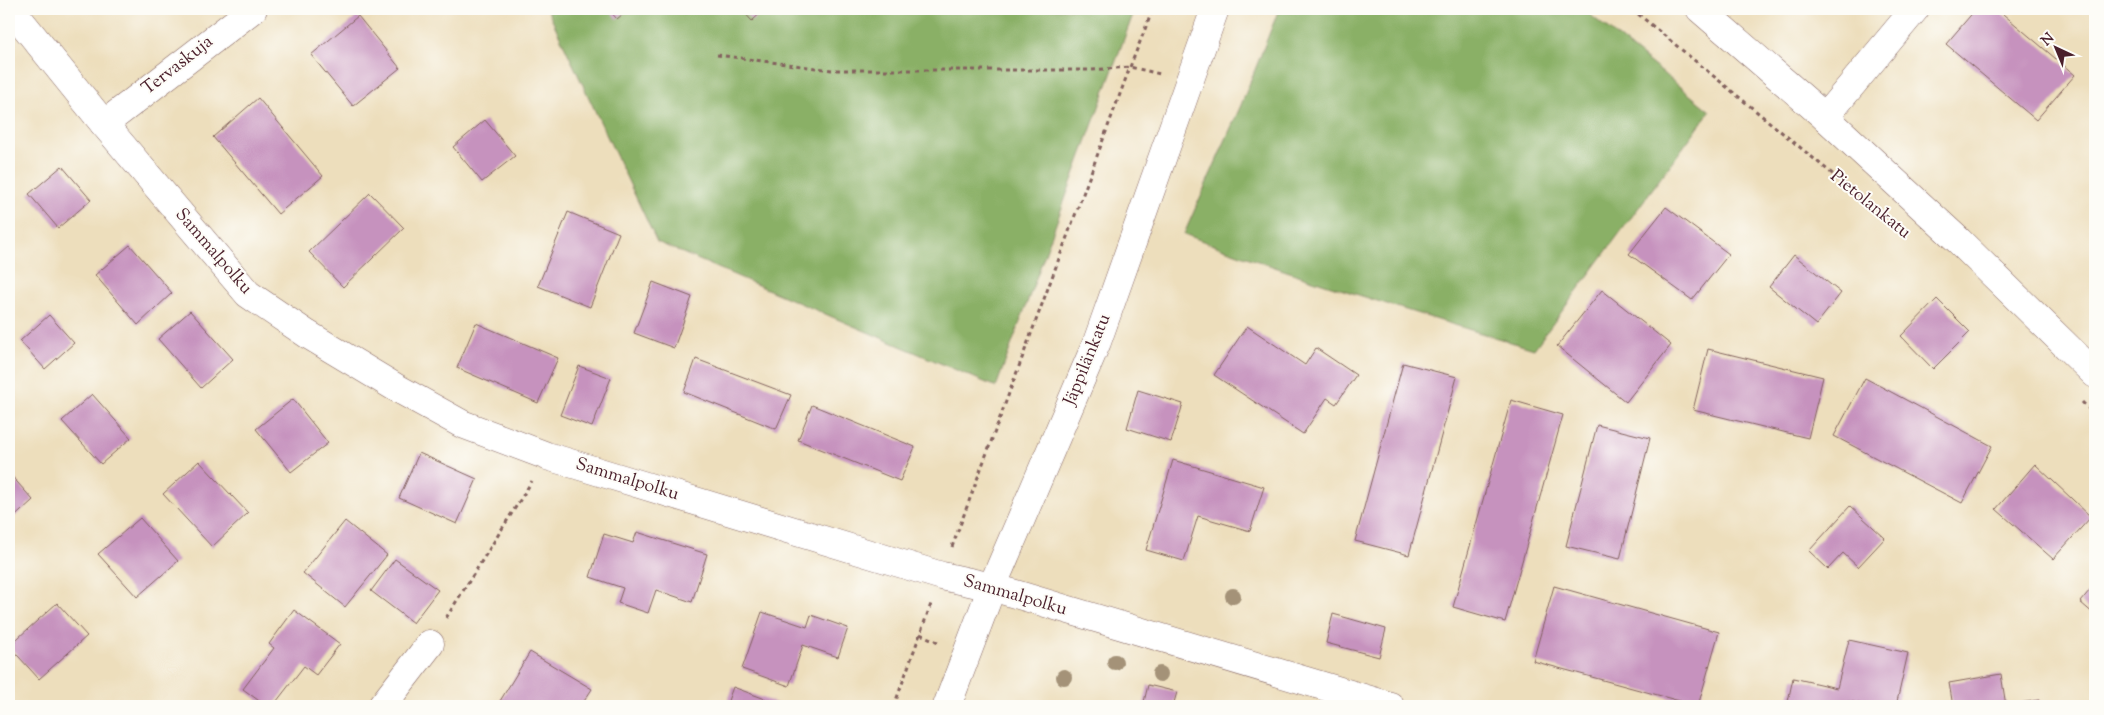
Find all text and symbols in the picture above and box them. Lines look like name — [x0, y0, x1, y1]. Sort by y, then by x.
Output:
north arrow — [2032, 22, 2082, 72]
text: N — [2037, 29, 2059, 51]
street label: Tervaskuja — [137, 30, 219, 102]
street label: Pietolankatu — [1824, 164, 1916, 246]
street label: Sammalpolku — [168, 203, 258, 301]
street label: Jäppilänkatu — [1057, 310, 1118, 411]
street label: Sammalpolku — [572, 452, 682, 508]
street label: Sammalpolku — [960, 569, 1070, 623]

